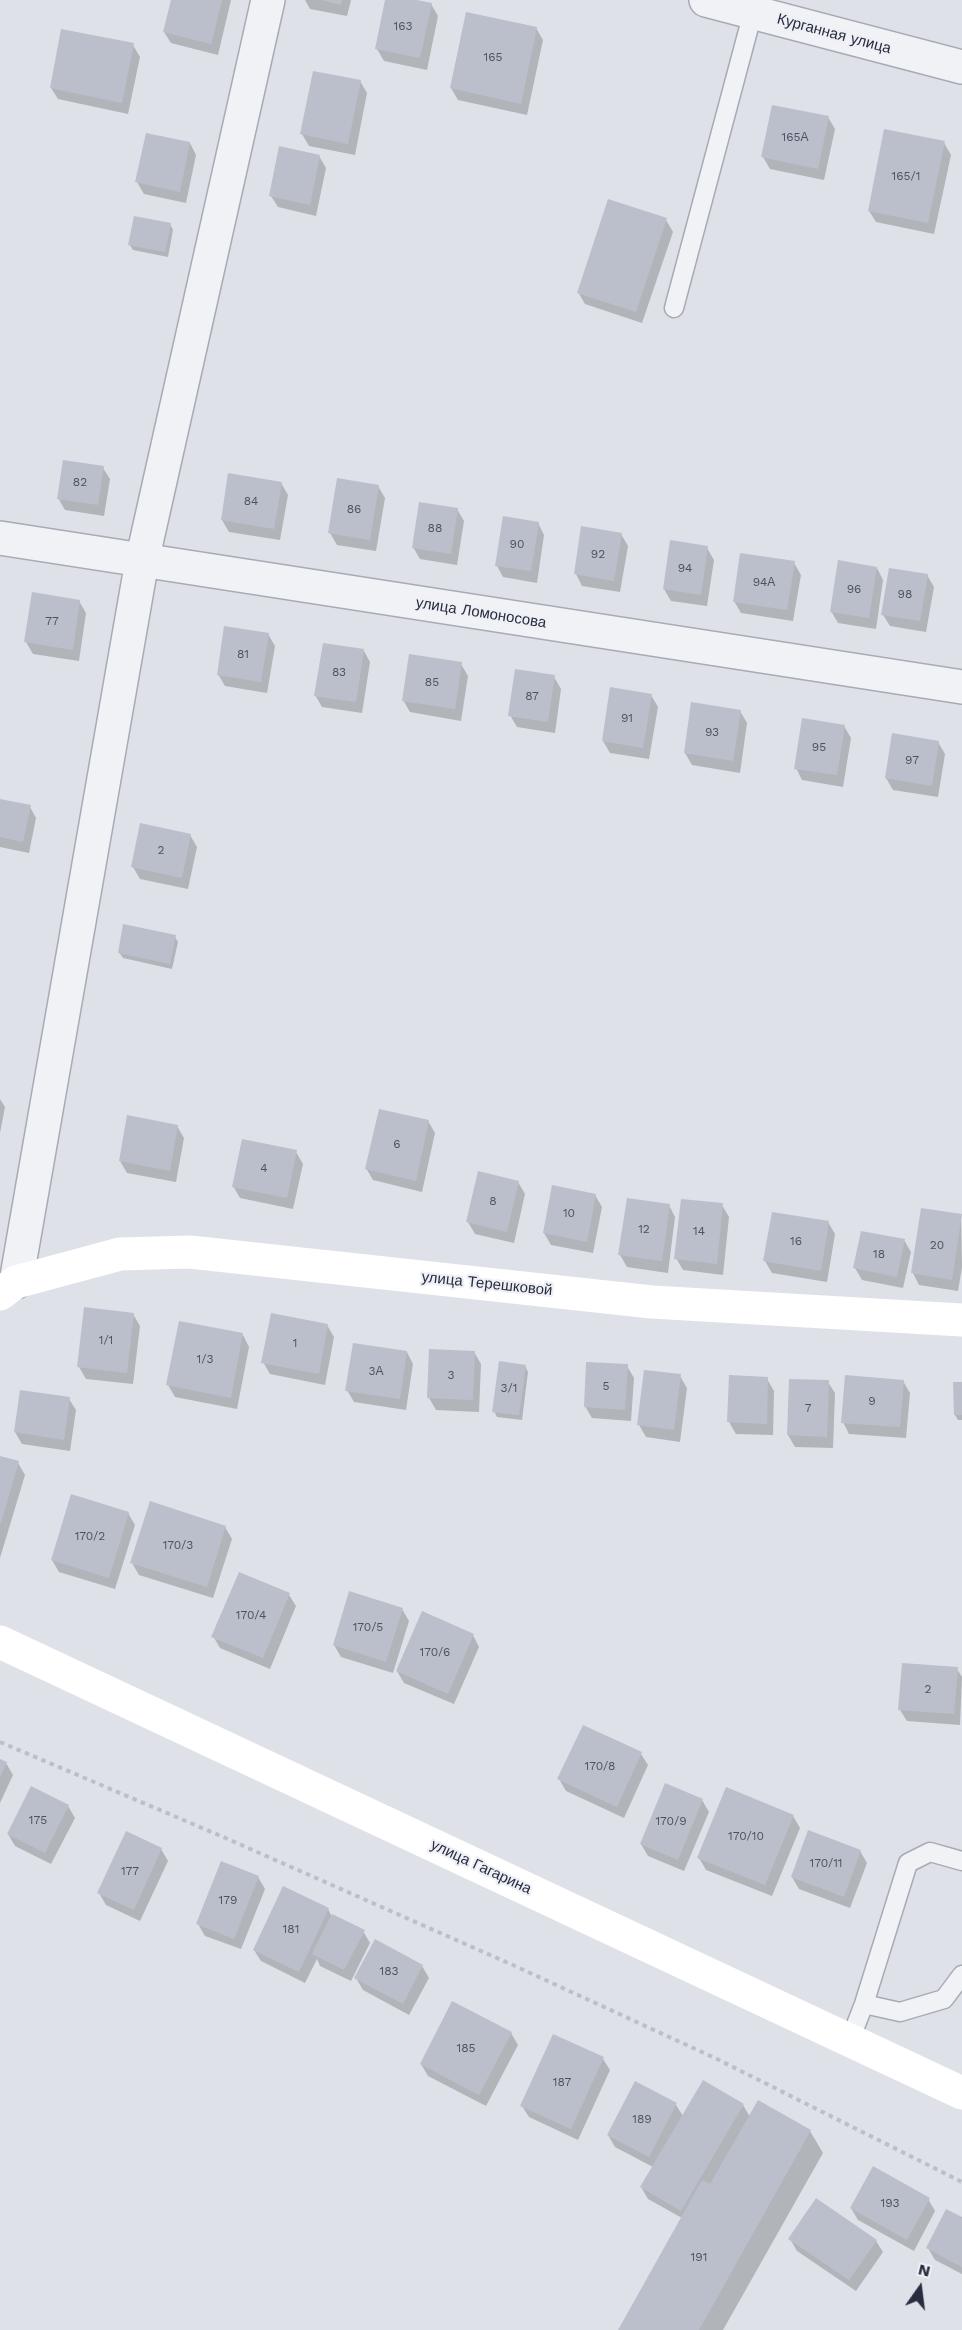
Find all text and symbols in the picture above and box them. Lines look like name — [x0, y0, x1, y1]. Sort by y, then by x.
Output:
street label: Курганная улица — [775, 10, 893, 58]
house number: 163 — [394, 19, 412, 33]
house number: 165 — [484, 50, 502, 64]
house number: 165А — [782, 130, 808, 144]
house number: 165/1 — [892, 169, 920, 183]
house number: 82 — [73, 475, 87, 489]
house number: 84 — [244, 494, 258, 508]
house number: 86 — [347, 502, 361, 516]
house number: 88 — [428, 521, 442, 535]
house number: 90 — [510, 537, 524, 551]
house number: 92 — [591, 547, 605, 561]
house number: 94 — [678, 561, 692, 575]
house number: 94А — [753, 575, 775, 589]
house number: 96 — [847, 582, 861, 596]
house number: 98 — [898, 587, 912, 601]
street label: улица Ломоносова — [414, 594, 548, 632]
house number: 77 — [45, 614, 59, 628]
house number: 81 — [237, 647, 249, 661]
house number: 83 — [332, 665, 346, 679]
house number: 85 — [425, 675, 439, 689]
house number: 87 — [525, 689, 539, 703]
house number: 91 — [621, 711, 633, 725]
house number: 93 — [705, 725, 719, 739]
house number: 95 — [812, 740, 826, 754]
house number: 97 — [905, 753, 919, 767]
house number: 2 — [158, 843, 164, 857]
house number: 6 — [393, 1137, 401, 1151]
house number: 4 — [260, 1161, 268, 1175]
house number: 8 — [489, 1194, 497, 1208]
house number: 10 — [563, 1206, 575, 1220]
house number: 12 — [638, 1222, 650, 1236]
house number: 14 — [693, 1224, 705, 1238]
house number: 16 — [790, 1234, 802, 1248]
house number: 20 — [930, 1238, 944, 1252]
house number: 18 — [873, 1247, 885, 1261]
street label: улица Терешковой — [421, 1268, 553, 1300]
house number: 1/1 — [99, 1333, 113, 1347]
house number: 1 — [293, 1336, 297, 1350]
house number: 1/3 — [197, 1352, 213, 1366]
house number: 3А — [369, 1364, 383, 1378]
house number: 3 — [448, 1368, 454, 1382]
house number: 5 — [603, 1379, 609, 1393]
house number: 3/1 — [501, 1381, 517, 1395]
house number: 9 — [868, 1394, 876, 1408]
house number: 7 — [805, 1401, 811, 1415]
house number: 170/2 — [75, 1529, 105, 1543]
house number: 170/3 — [163, 1538, 193, 1552]
house number: 170/4 — [236, 1608, 266, 1622]
house number: 170/5 — [353, 1620, 383, 1634]
house number: 170/6 — [420, 1645, 450, 1659]
house number: 2 — [925, 1682, 931, 1696]
house number: 170/8 — [585, 1759, 615, 1773]
house number: 175 — [29, 1813, 47, 1827]
house number: 170/9 — [655, 1814, 687, 1828]
house number: 170/10 — [728, 1829, 764, 1843]
street label: улица Гагарина — [428, 1836, 534, 1898]
house number: 170/11 — [809, 1856, 843, 1870]
house number: 177 — [121, 1864, 139, 1878]
house number: 179 — [219, 1893, 237, 1907]
house number: 181 — [283, 1922, 299, 1936]
house number: 183 — [380, 1964, 398, 1978]
house number: 185 — [456, 2041, 476, 2055]
house number: 187 — [553, 2075, 571, 2089]
house number: 189 — [632, 2112, 652, 2126]
house number: 193 — [881, 2196, 899, 2210]
house number: 191 — [691, 2250, 707, 2264]
north arrow — [890, 2258, 950, 2318]
text: N — [916, 2259, 933, 2281]

